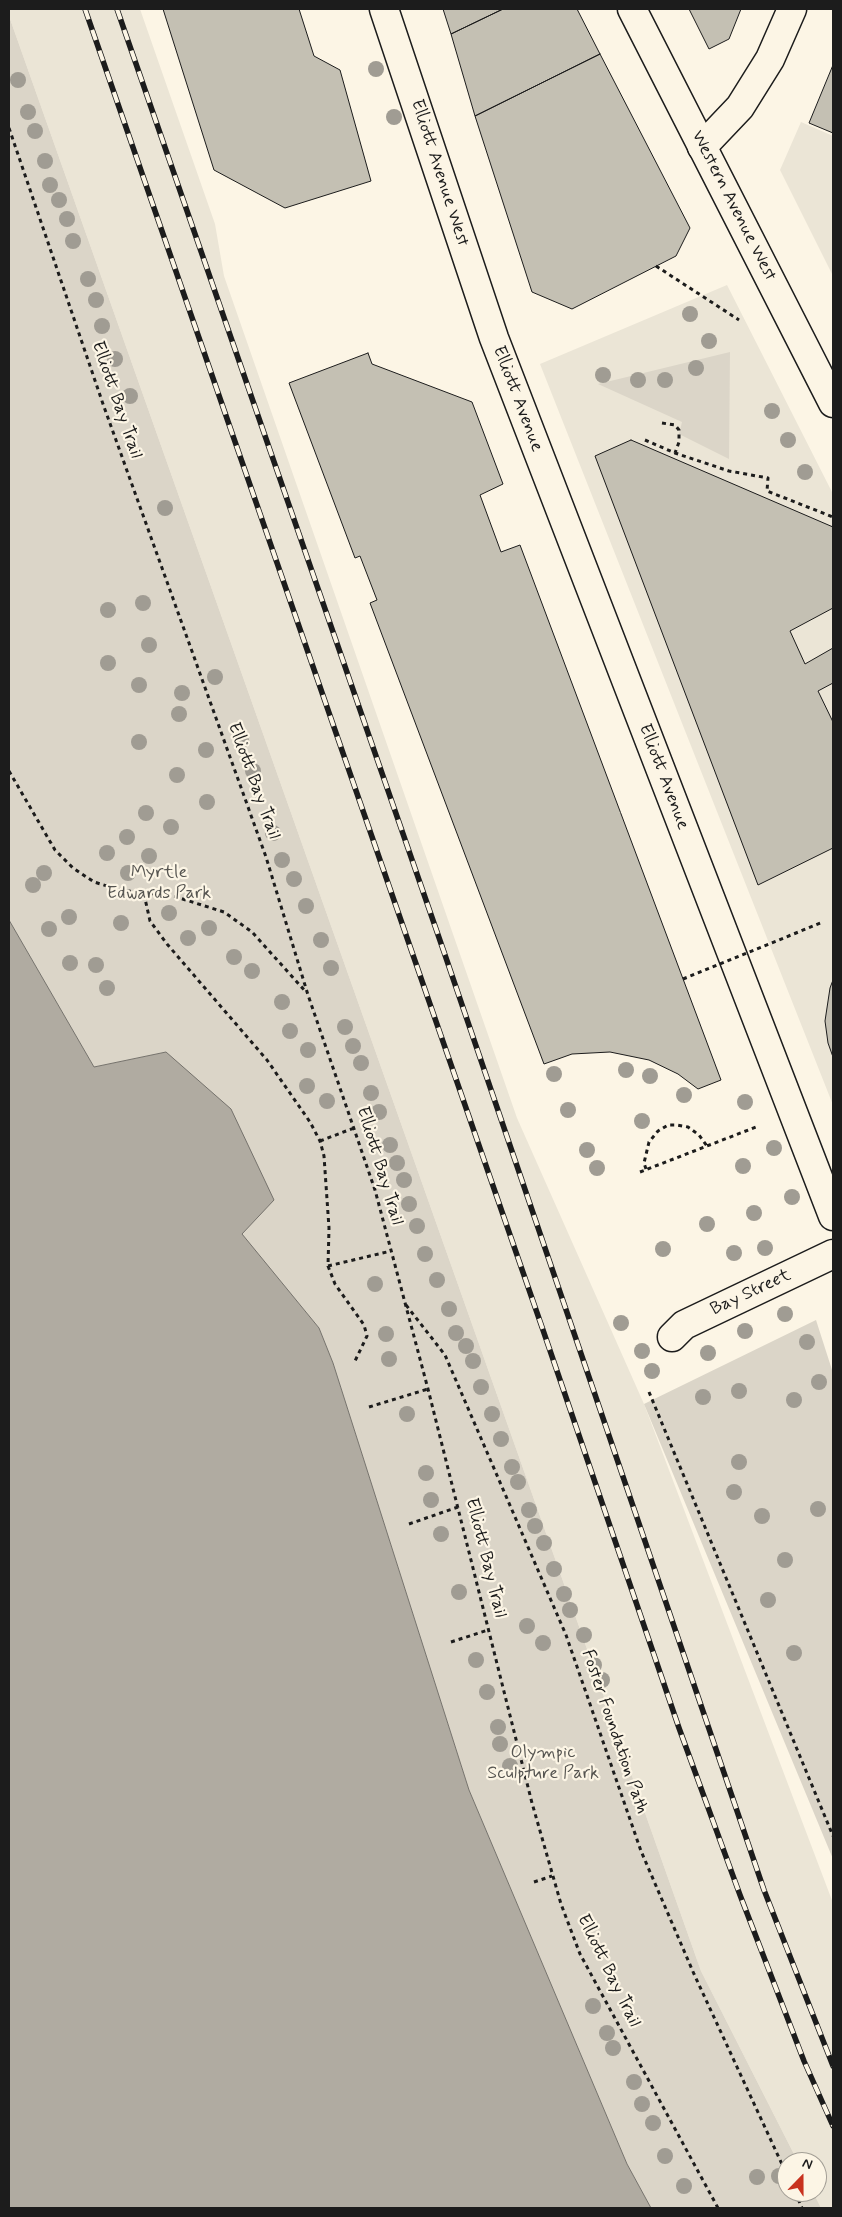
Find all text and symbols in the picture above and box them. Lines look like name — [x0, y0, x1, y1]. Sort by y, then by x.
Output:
street label: Elliott Avenue West — [405, 97, 473, 249]
street label: Western Avenue West — [686, 127, 780, 285]
street label: Elliott Bay Trail — [86, 339, 146, 461]
street label: Elliott Avenue — [487, 343, 547, 455]
street label: Elliott Bay Trail — [222, 720, 284, 842]
street label: Elliott Avenue — [633, 721, 693, 833]
park label: Myrtle Edwards Park — [107, 862, 211, 904]
street label: Elliott Bay Trail — [351, 1104, 407, 1228]
street label: Bay Street — [707, 1265, 795, 1321]
street label: Elliott Bay Trail — [460, 1496, 510, 1620]
street label: Foster Foundation Path — [576, 1647, 652, 1817]
park label: Olympic Sculpture Park — [487, 1742, 599, 1785]
street label: Elliott Bay Trail — [571, 1911, 645, 2031]
north arrow — [777, 2152, 827, 2202]
text: N — [800, 2154, 815, 2174]

